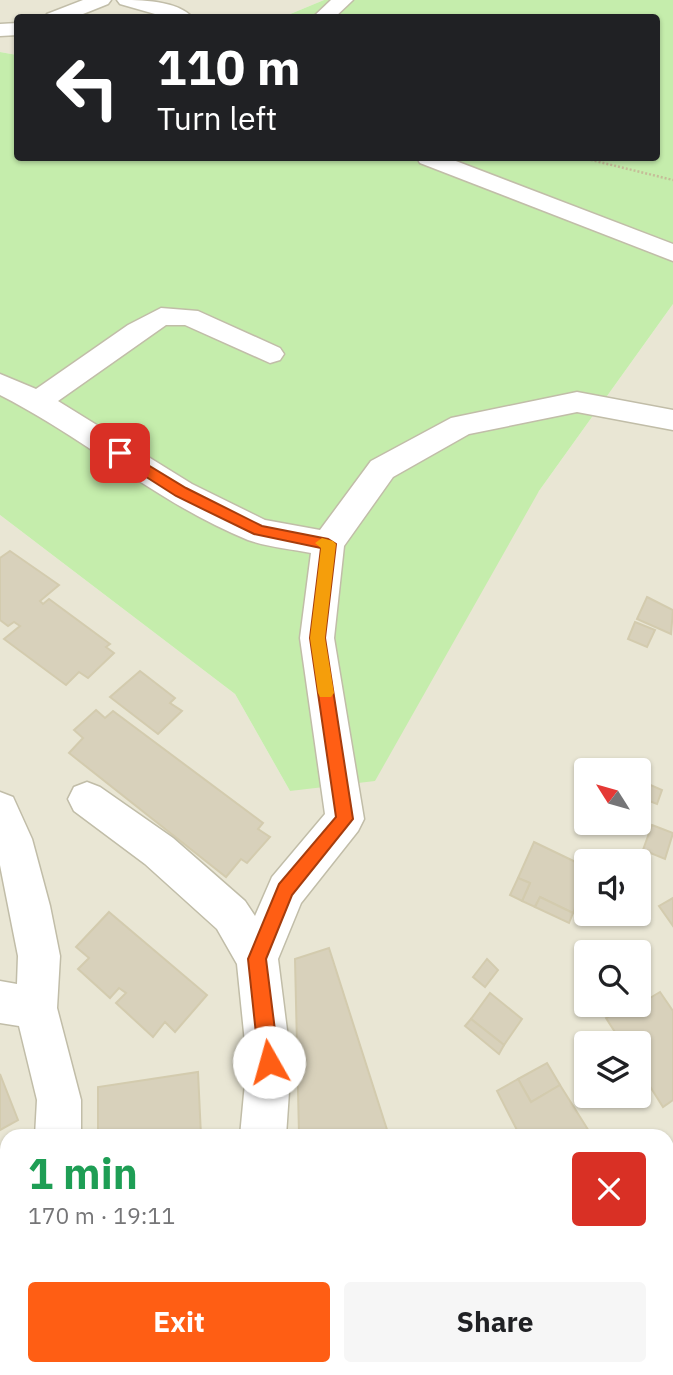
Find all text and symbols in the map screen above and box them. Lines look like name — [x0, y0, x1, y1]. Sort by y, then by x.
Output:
text: 110 m — [157, 35, 301, 98]
icon: left — [42, 42, 133, 133]
text: Turn left — [157, 97, 277, 139]
pin — [90, 423, 150, 483]
icon: arrive — [101, 434, 139, 472]
north arrow — [574, 758, 651, 835]
map controls — [574, 758, 651, 1108]
button: sound — [574, 849, 651, 926]
button: search — [574, 940, 651, 1017]
position arrow — [232, 1025, 306, 1099]
button: layers — [574, 1031, 651, 1108]
text: 1 min — [28, 1146, 138, 1201]
button: close — [572, 1152, 646, 1226]
text: 170 m · 19:11 — [28, 1200, 175, 1230]
button: Exit — [28, 1282, 330, 1362]
button: Share — [344, 1282, 646, 1362]

